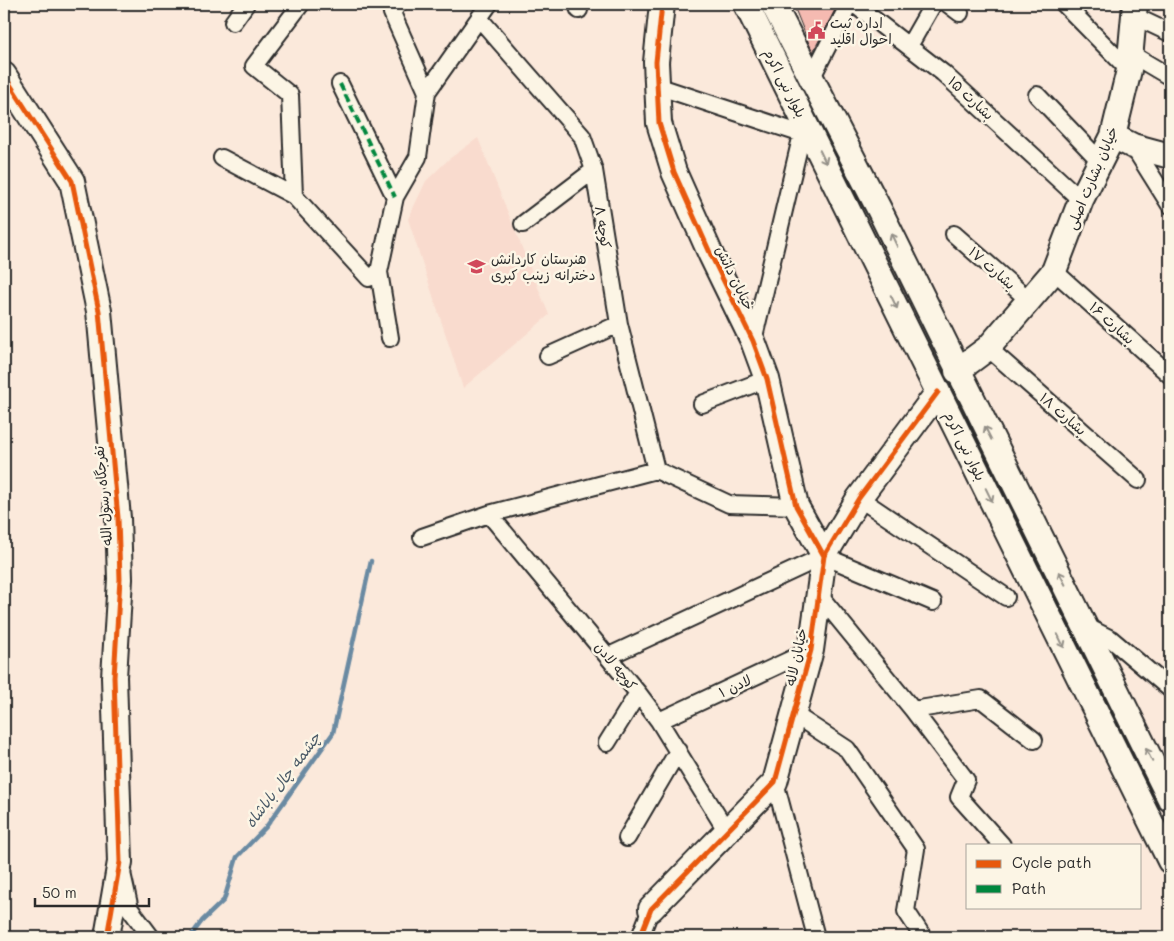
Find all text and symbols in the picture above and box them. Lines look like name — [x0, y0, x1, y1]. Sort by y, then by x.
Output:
place label: اداره ثبت احوال اقلید — [830, 13, 892, 48]
public building icon: اداره ثبت احوال اقلید — [806, 21, 826, 41]
street label: بلوار نبی اکرم — [757, 45, 811, 122]
street label: بشارت ۱۵ — [944, 71, 998, 124]
street label: خیابان بشارت اصلی — [1061, 123, 1122, 232]
one-way arrow — [818, 149, 828, 164]
street label: کوچه ۸ — [590, 204, 616, 250]
one-way arrow — [888, 233, 898, 248]
street label: خیابان دانش — [712, 242, 759, 313]
street label: بشارت ۱۷ — [965, 242, 1020, 293]
place label: هنرستان کاردانش دخترانه زینب کبری — [491, 249, 595, 284]
school or university icon: هنرستان کاردانش دخترانه زینب کبری — [467, 257, 487, 277]
one-way arrow — [890, 295, 900, 310]
street label: بشارت ۱۶ — [1086, 297, 1139, 348]
street label: بشارت ۱۸ — [1036, 388, 1091, 439]
street label: بلوار نبی اکرم — [938, 408, 990, 485]
one-way arrow — [983, 425, 993, 440]
street label: تفرجگاه رسول الله — [89, 444, 116, 547]
one-way arrow — [984, 488, 994, 503]
one-way arrow — [1056, 571, 1066, 586]
street label: خیابان لاله — [780, 626, 811, 688]
one-way arrow — [1057, 633, 1067, 648]
street label: کوچه لادن — [590, 637, 642, 695]
street label: لادن ۱ — [715, 670, 754, 701]
water label: چشمه چال باباشاه — [240, 727, 326, 832]
one-way arrow — [1144, 748, 1153, 763]
legend — [966, 844, 1142, 908]
text: Cycle path — [1012, 852, 1091, 872]
scale bar — [35, 876, 149, 908]
text: Path — [1012, 878, 1046, 898]
text: 50 m — [42, 882, 77, 902]

